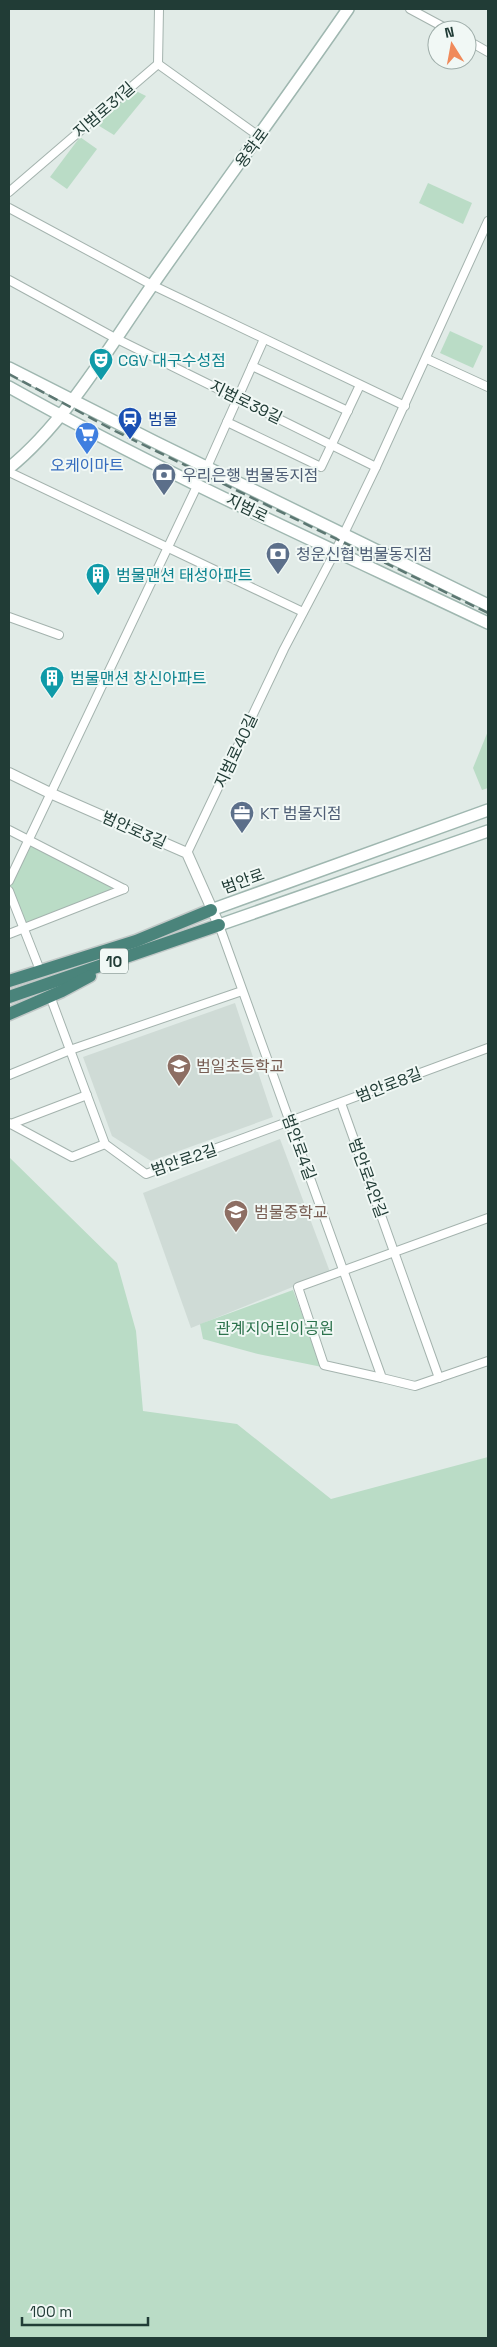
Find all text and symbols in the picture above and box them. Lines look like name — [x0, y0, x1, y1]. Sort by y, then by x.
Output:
north arrow — [427, 20, 477, 70]
text: N — [443, 23, 456, 42]
street label: 지범로31길 — [69, 77, 139, 143]
street label: 용학로 — [231, 124, 274, 172]
theatre icon: CGV 대구수성점 — [88, 347, 114, 381]
place label: CGV 대구수성점 — [118, 350, 226, 371]
street label: 지범로39길 — [206, 375, 286, 429]
station icon: 범물 — [117, 406, 143, 440]
place label: 범물 — [148, 409, 177, 430]
supermarket icon: 오케이마트 — [74, 421, 100, 455]
place label: 오케이마트 — [50, 455, 124, 476]
bank icon: 우리은행 범물동지점 — [151, 462, 177, 496]
place label: 우리은행 범물동지점 — [182, 465, 319, 486]
street label: 지범로 — [223, 489, 272, 527]
bank icon: 청운신협 범물동지점 — [265, 541, 291, 575]
place label: 청운신협 범물동지점 — [296, 544, 433, 565]
building icon: 범물맨션 태성아파트 — [85, 562, 111, 596]
place label: 범물맨션 태성아파트 — [116, 565, 253, 586]
building icon: 범물맨션 창신아파트 — [39, 665, 65, 699]
place label: 범물맨션 창신아파트 — [70, 668, 207, 689]
street label: 지범로40길 — [210, 711, 262, 791]
office icon: KT 범물지점 — [229, 800, 255, 834]
place label: KT 범물지점 — [260, 803, 342, 824]
street label: 범안로3길 — [98, 806, 170, 854]
street label: 범안로 — [219, 863, 268, 898]
road number: 10 — [100, 948, 128, 974]
school or university icon: 범일초등학교 — [166, 1053, 192, 1087]
place label: 범일초등학교 — [196, 1056, 284, 1077]
street label: 범안로8길 — [353, 1063, 425, 1107]
street label: 범안로4길 — [277, 1111, 321, 1183]
street label: 범안로4안길 — [344, 1135, 392, 1221]
street label: 범안로2길 — [148, 1139, 220, 1181]
school or university icon: 범물중학교 — [223, 1199, 249, 1233]
place label: 범물중학교 — [254, 1202, 328, 1223]
park label: 관계지어린이공원 — [216, 1318, 334, 1339]
scale bar — [22, 2294, 149, 2326]
text: 100 m — [30, 2302, 72, 2321]

